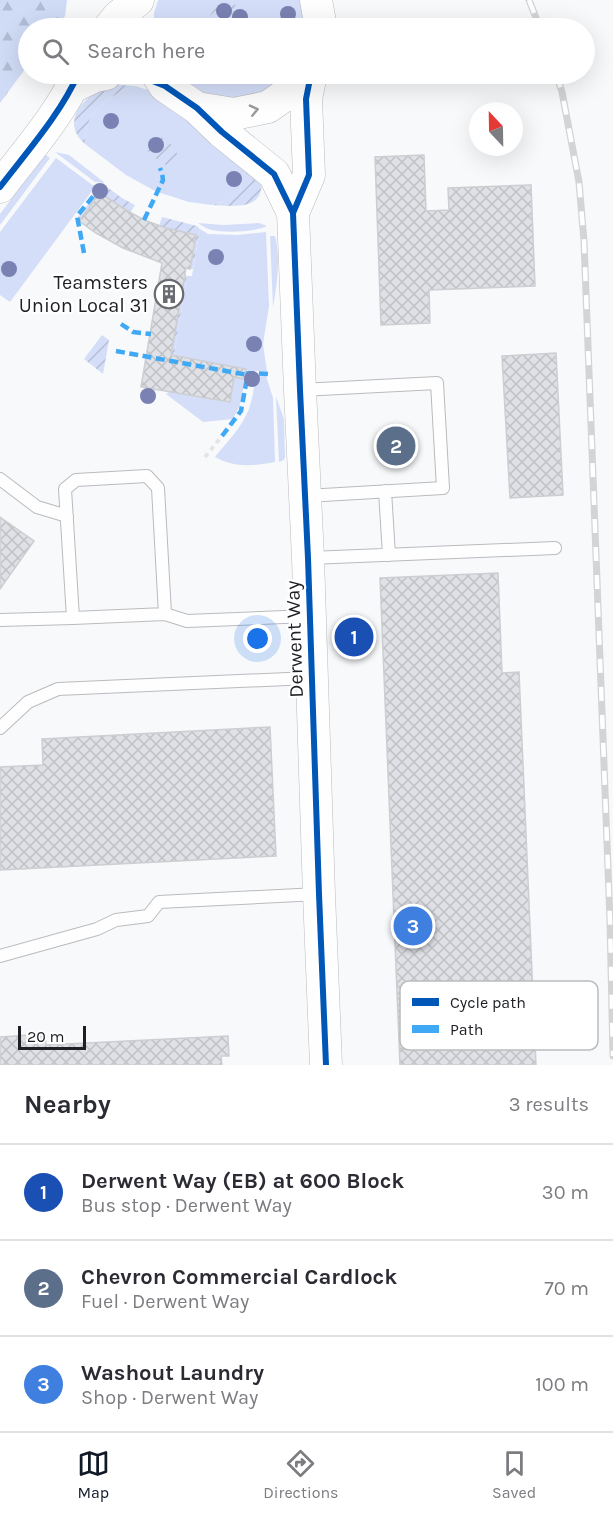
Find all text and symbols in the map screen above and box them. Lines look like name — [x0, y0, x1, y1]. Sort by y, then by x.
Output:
search box — [18, 18, 595, 84]
icon: search — [39, 35, 72, 68]
text: Search here — [87, 38, 205, 64]
north arrow — [469, 102, 523, 156]
one-way arrow — [249, 104, 259, 117]
place label: Teamsters Union Local 31 — [19, 271, 148, 317]
building icon: Teamsters Union Local 31 — [153, 278, 185, 310]
pin: 2 — [376, 424, 416, 468]
street label: Derwent Way — [281, 580, 308, 698]
pin: 1 — [334, 614, 374, 660]
your location — [243, 624, 272, 653]
pin: 3 — [394, 904, 432, 948]
legend — [400, 981, 598, 1050]
text: Cycle path — [450, 993, 526, 1012]
text: Path — [450, 1020, 483, 1039]
scale bar — [18, 1023, 86, 1050]
text: 20 m — [27, 1027, 65, 1046]
text: Nearby — [24, 1089, 111, 1120]
text: 3 results — [509, 1093, 589, 1116]
text: Derwent Way (EB) at 600 Block — [81, 1168, 404, 1194]
text: 1 — [40, 1181, 47, 1204]
text: 30 m — [542, 1181, 589, 1204]
text: Bus stop · Derwent Way — [81, 1194, 292, 1217]
text: Chevron Commercial Cardlock — [81, 1264, 397, 1290]
text: 2 — [37, 1277, 50, 1300]
text: 70 m — [544, 1277, 589, 1300]
text: Fuel · Derwent Way — [81, 1290, 249, 1313]
text: Washout Laundry — [81, 1360, 264, 1386]
text: 3 — [37, 1373, 50, 1396]
text: 100 m — [535, 1373, 589, 1396]
text: Shop · Derwent Way — [81, 1386, 258, 1409]
tab: Map — [77, 1447, 110, 1502]
tab: Directions — [263, 1447, 338, 1502]
tab: Saved — [492, 1447, 536, 1502]

